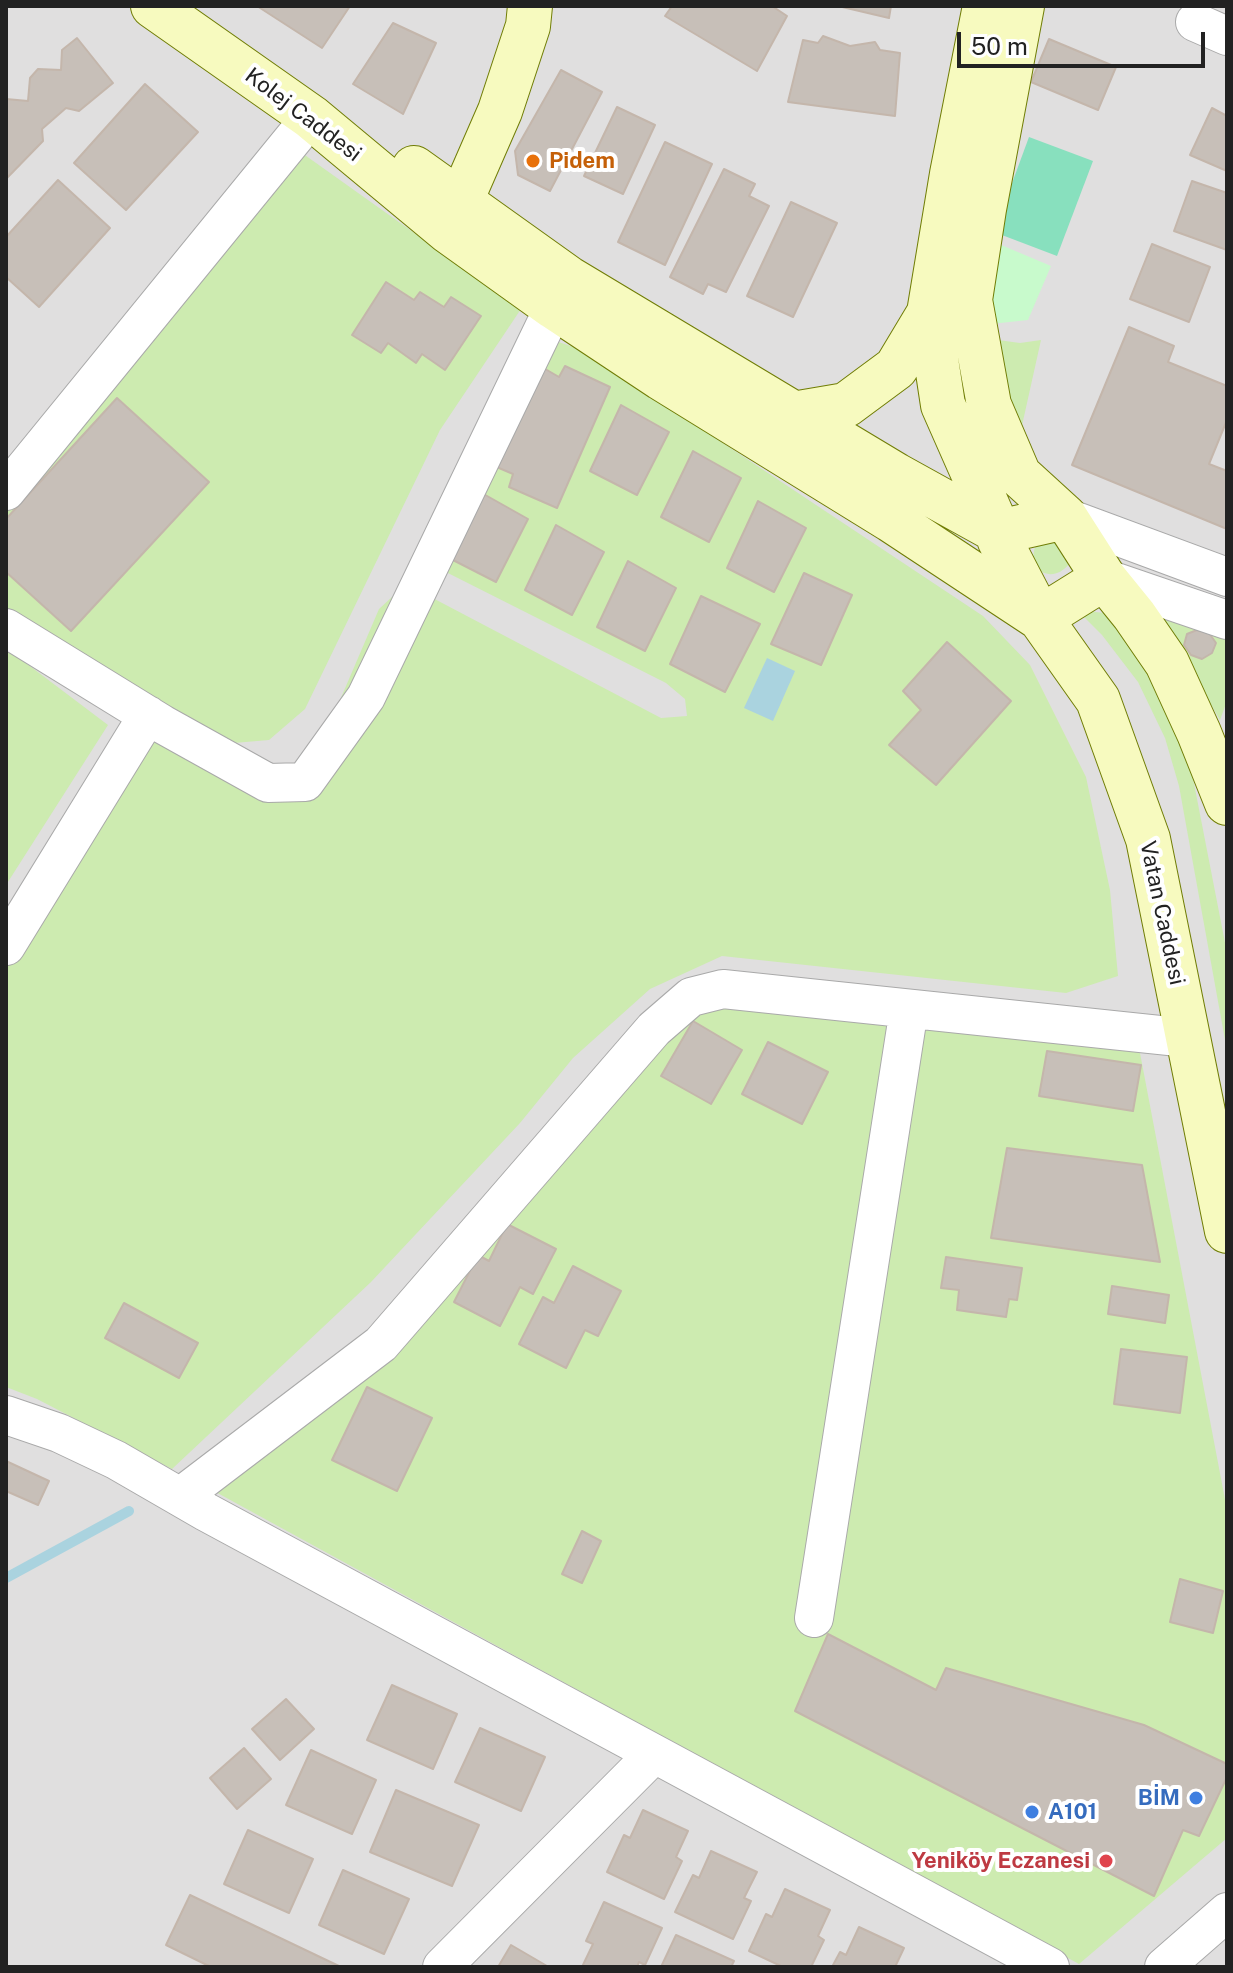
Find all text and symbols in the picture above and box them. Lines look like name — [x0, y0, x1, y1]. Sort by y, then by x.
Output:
scale bar — [961, 16, 1209, 66]
text: 50 m — [971, 32, 1028, 60]
street label: Kolej Caddesi — [240, 63, 366, 167]
place label: Pidem — [549, 148, 615, 174]
marker: Pidem — [524, 152, 542, 170]
street label: Vatan Caddesi — [1134, 839, 1190, 987]
place label: BİM — [1138, 1785, 1180, 1811]
marker: BİM — [1187, 1789, 1205, 1807]
place label: A101 — [1048, 1799, 1097, 1825]
marker: A101 — [1023, 1803, 1041, 1821]
place label: Yeniköy Eczanesi — [911, 1848, 1090, 1874]
marker: Yeniköy Eczanesi — [1097, 1852, 1115, 1870]

